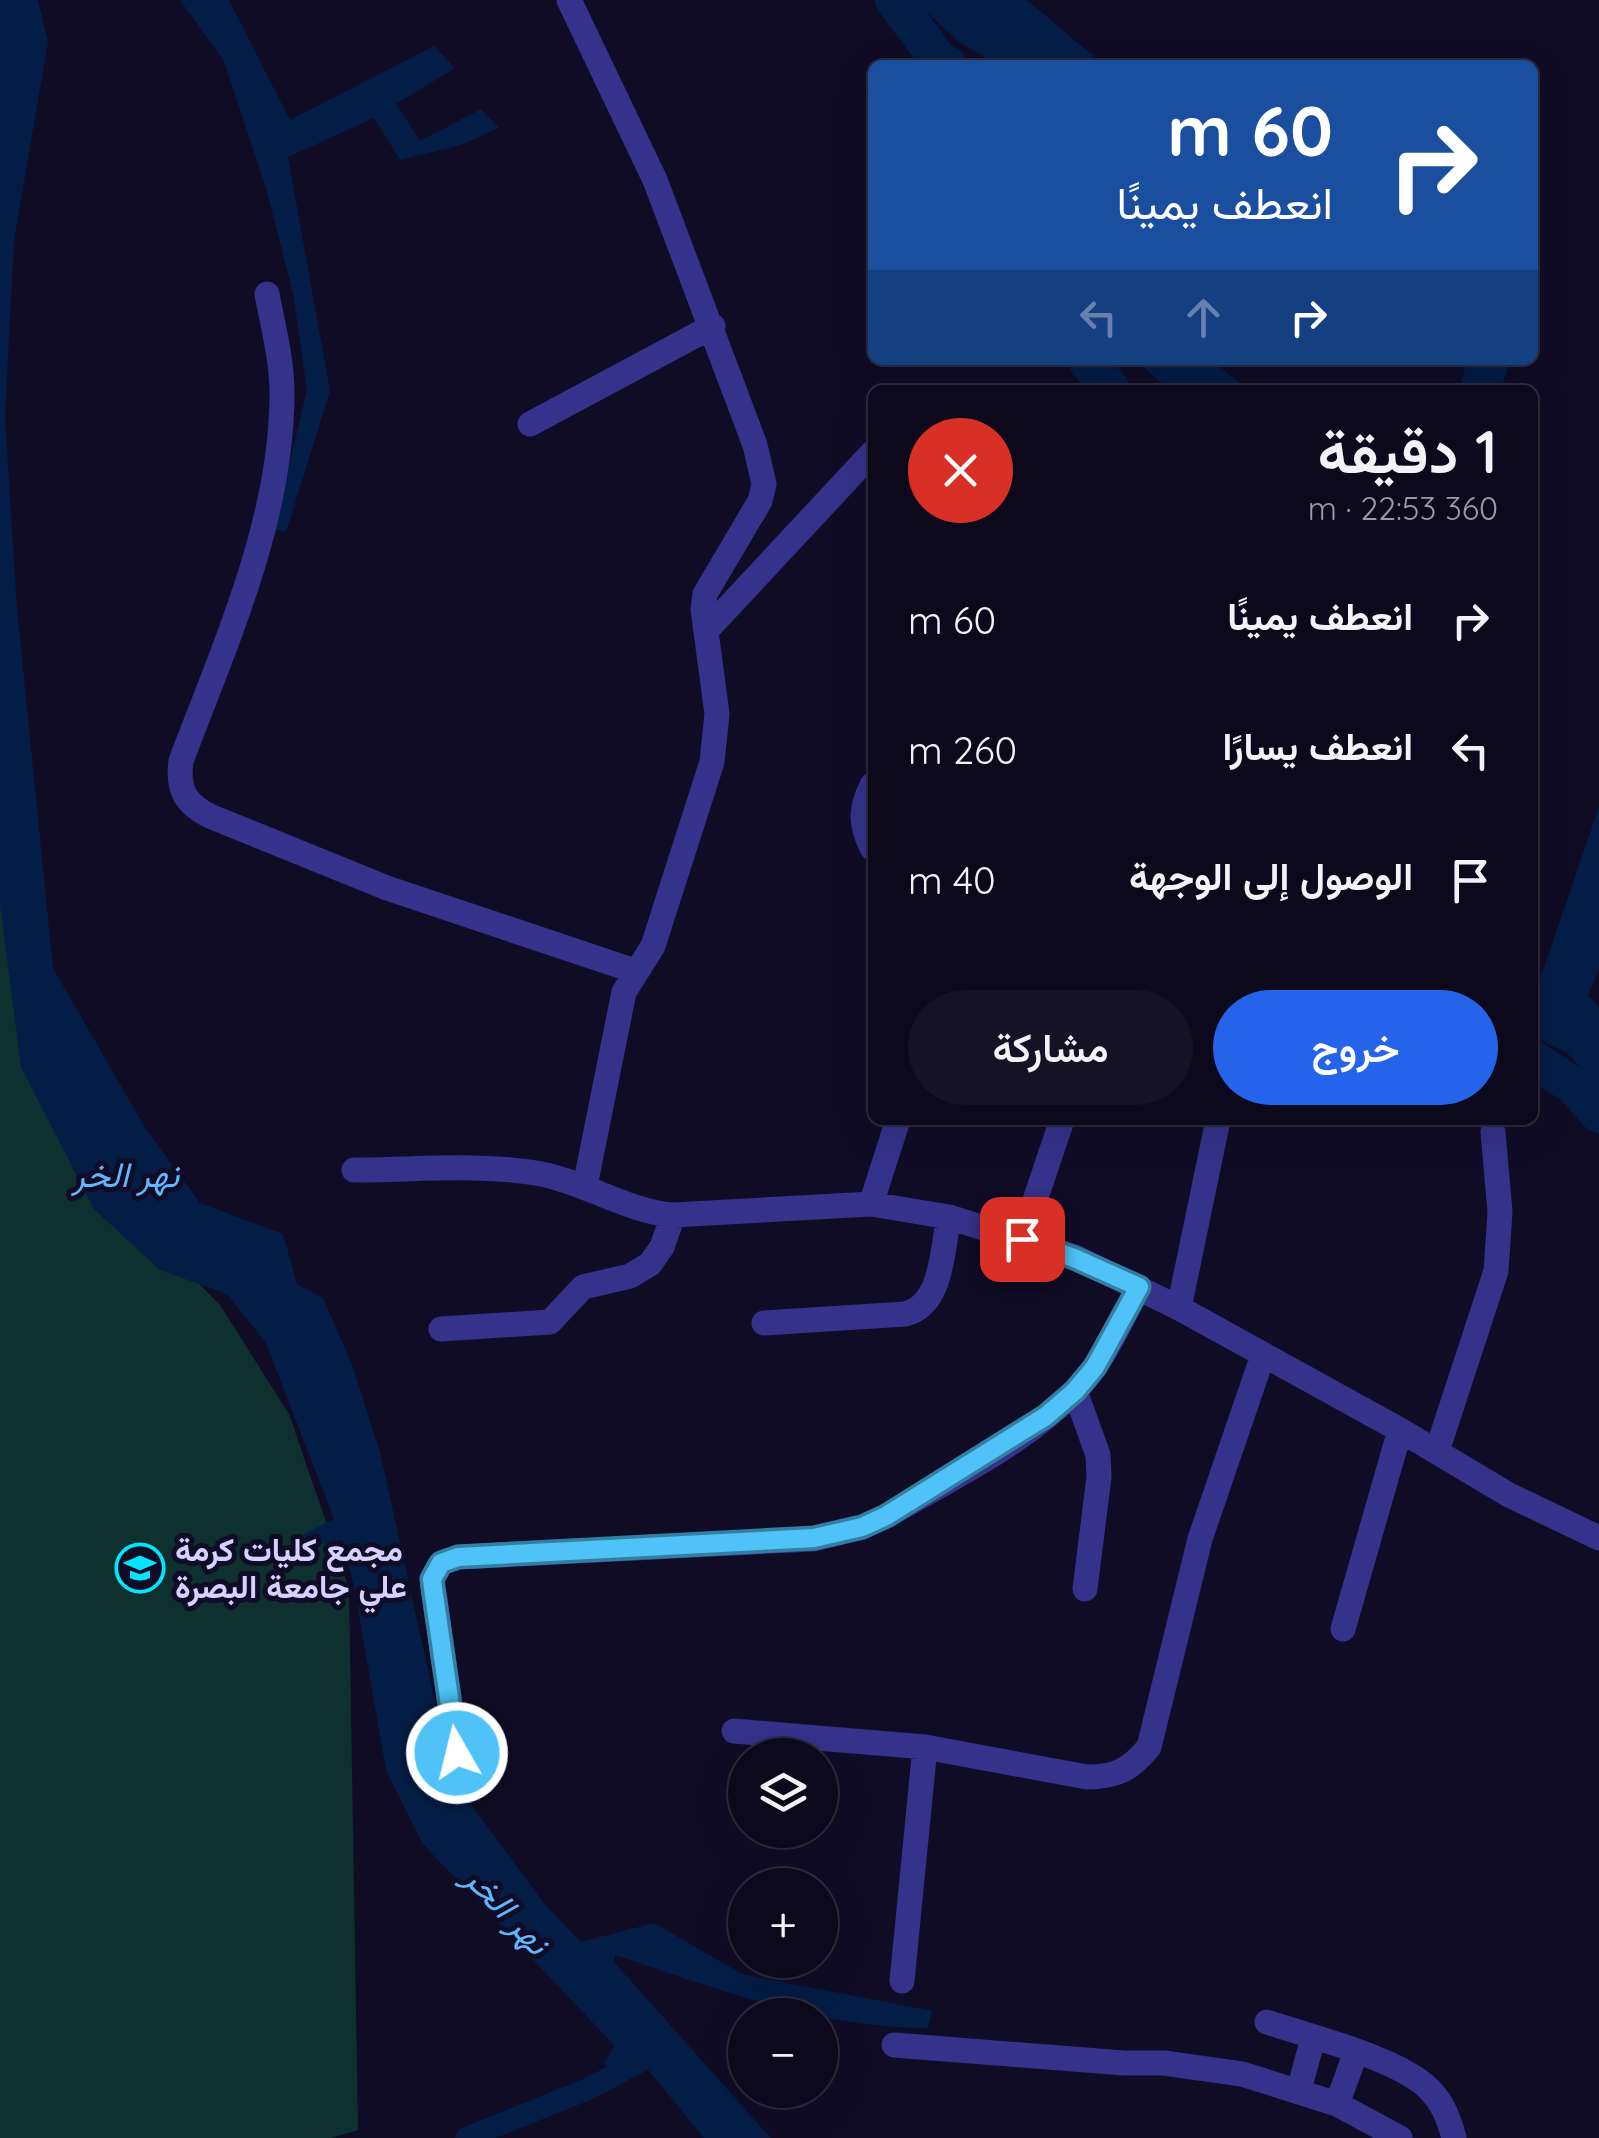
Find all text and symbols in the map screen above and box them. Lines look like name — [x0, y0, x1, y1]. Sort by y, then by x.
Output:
text: 60 m — [1167, 86, 1333, 174]
icon: right — [1368, 100, 1498, 230]
text: انعطف يمينًا — [1116, 174, 1333, 230]
icon: left — [1071, 290, 1126, 345]
icon: ahead — [1176, 290, 1231, 345]
icon: right — [1281, 290, 1336, 345]
text: 1 دقيقة — [1317, 413, 1498, 488]
button: close — [908, 418, 1013, 523]
text: 360 m · 22:53 — [1308, 488, 1498, 528]
text: انعطف يمينًا — [1227, 592, 1413, 640]
icon: right — [1443, 593, 1498, 648]
text: 60 m — [908, 596, 996, 644]
text: انعطف يسارًا — [1223, 722, 1413, 770]
icon: left — [1443, 723, 1498, 778]
text: 260 m — [908, 726, 1017, 774]
text: الوصول إلى الوجهة — [1129, 852, 1413, 900]
icon: arrive — [1443, 853, 1498, 908]
text: 40 m — [908, 856, 996, 904]
button: مشاركة — [908, 990, 1193, 1105]
button: خروج — [1213, 990, 1498, 1105]
water label: نهر الخر — [71, 1152, 181, 1197]
pin — [980, 1197, 1065, 1282]
icon: arrive — [995, 1212, 1050, 1267]
place label: مجمع كليات كرمة علي جامعة البصرة — [175, 1529, 407, 1614]
school or university icon: مجمع كليات كرمة علي جامعة البصرة — [114, 1542, 166, 1594]
position arrow — [405, 1701, 509, 1805]
map controls — [728, 1738, 838, 2108]
button: layers — [728, 1738, 838, 1848]
water label: نهر الخر — [453, 1854, 561, 1965]
button: + — [728, 1868, 838, 1978]
button: − — [728, 1998, 838, 2108]

